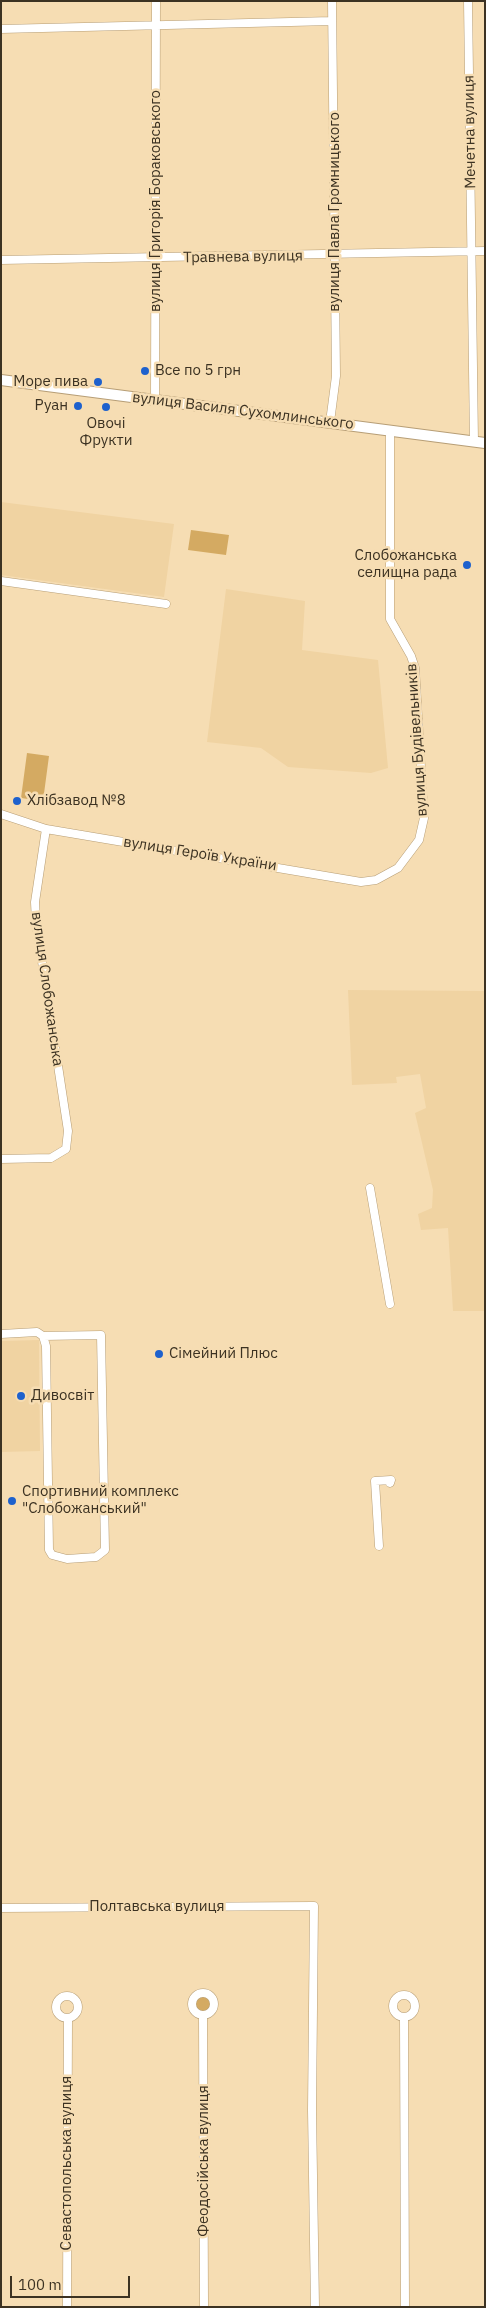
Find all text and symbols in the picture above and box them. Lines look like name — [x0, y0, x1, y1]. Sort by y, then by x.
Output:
street label: Мечетна вулиця — [460, 75, 480, 189]
street label: вулиця Григорія Бораковського — [147, 90, 165, 312]
street label: вулиця Павла Громницького — [326, 112, 344, 312]
street label: Травнева вулиця — [183, 247, 303, 267]
place label: Все по 5 грн — [155, 362, 241, 380]
marker: Все по 5 грн — [139, 365, 151, 377]
place label: Море пива — [13, 373, 88, 391]
marker: Море пива — [92, 376, 104, 388]
street label: вулиця Василя Сухомлинського — [131, 388, 355, 434]
place label: Руан — [35, 397, 68, 415]
marker: Руан — [72, 400, 84, 412]
marker: Овочі Фрукти — [100, 401, 112, 413]
place label: Овочі Фрукти — [80, 415, 132, 450]
place label: Слобожанська селищна рада — [354, 547, 457, 582]
marker: Слобожанська селищна рада — [461, 559, 473, 571]
street label: вулиця Будівельників — [403, 663, 431, 817]
place label: Хлібзавод №8 — [27, 792, 126, 810]
marker: Хлібзавод №8 — [11, 795, 23, 807]
street label: вулиця Героїв України — [122, 833, 278, 875]
street label: вулиця Слобожанська — [27, 911, 67, 1067]
place label: Сімейний Плюс — [169, 1345, 278, 1363]
marker: Сімейний Плюс — [153, 1348, 165, 1360]
place label: Дивосвіт — [31, 1387, 94, 1405]
marker: Дивосвіт — [15, 1390, 27, 1402]
place label: Спортивний комплекс "Слобожанський" — [22, 1483, 179, 1518]
marker: Спортивний комплекс "Слобожанський" — [6, 1495, 18, 1507]
street label: Полтавська вулиця — [89, 1898, 225, 1916]
street label: Севастопольська вулиця — [58, 2076, 76, 2250]
street label: Феодосійська вулиця — [195, 2085, 213, 2237]
scale bar — [12, 2266, 132, 2298]
text: 100 m — [18, 2275, 62, 2294]

